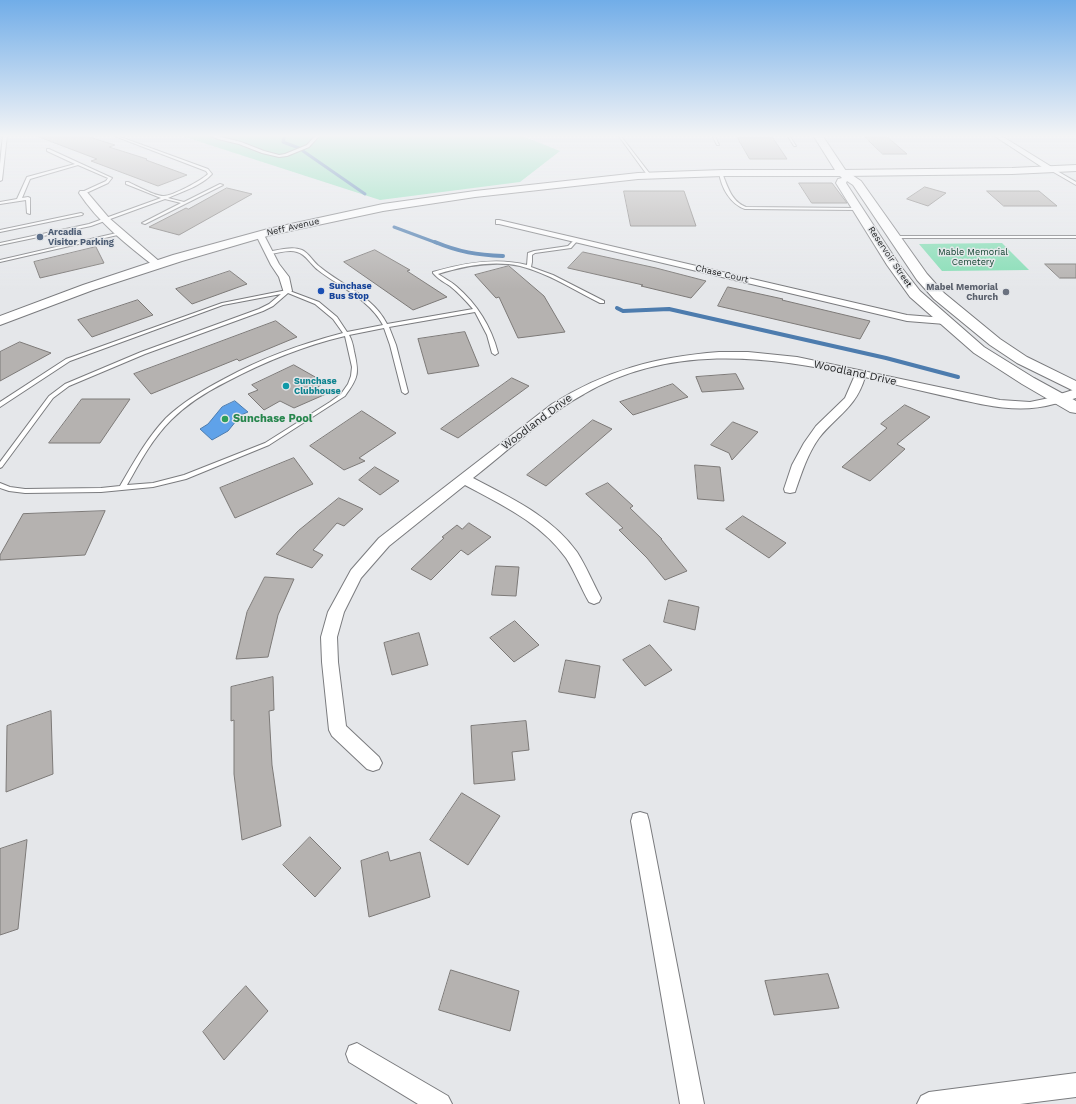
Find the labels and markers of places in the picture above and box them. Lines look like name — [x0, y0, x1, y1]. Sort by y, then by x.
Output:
place label: Arcadia Visitor Parking — [48, 227, 114, 248]
marker: Arcadia Visitor Parking — [35, 232, 45, 242]
place label: Sunchase Bus Stop — [329, 281, 372, 302]
place label: Mabel Memorial Church — [926, 282, 998, 303]
marker: Sunchase Bus Stop — [316, 286, 326, 296]
marker: Mabel Memorial Church — [1001, 287, 1011, 297]
place label: Sunchase Clubhouse — [294, 376, 341, 397]
marker: Sunchase Clubhouse — [281, 381, 291, 391]
place label: Sunchase Pool — [233, 412, 312, 426]
marker: Sunchase Pool — [220, 414, 230, 424]

